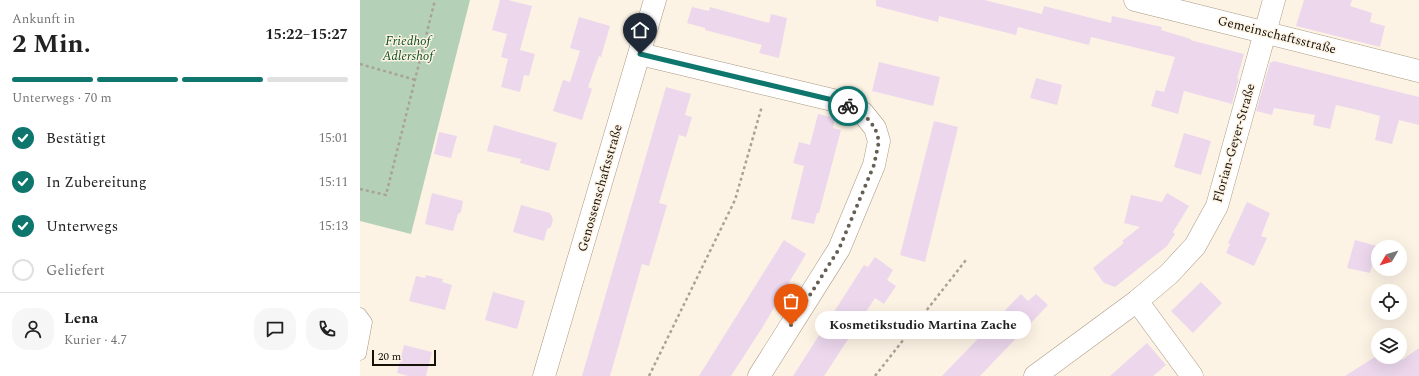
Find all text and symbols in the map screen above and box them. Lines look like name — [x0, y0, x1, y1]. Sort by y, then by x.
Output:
text: Ankunft in — [12, 9, 75, 29]
street label: Gemeinschaftsstraße — [1216, 11, 1338, 59]
pin — [623, 13, 657, 54]
icon: home — [629, 19, 651, 41]
text: 15:22–15:27 — [265, 23, 348, 46]
text: 2 Min. — [12, 24, 91, 64]
park label: Friedhof Adlershof — [382, 31, 435, 66]
street label: Florian-Geyer-Straße — [1207, 81, 1261, 205]
courier — [828, 86, 868, 126]
text: Unterwegs · 70 m — [12, 88, 112, 108]
icon: bike — [837, 95, 859, 117]
street label: Genossenschaftsstraße — [572, 122, 628, 254]
icon: check — [12, 127, 34, 149]
text: Bestätigt — [46, 127, 106, 150]
text: 15:01 — [319, 128, 348, 148]
icon: check — [12, 171, 34, 193]
text: In Zubereitung — [46, 171, 147, 194]
text: 15:11 — [319, 172, 348, 192]
icon: check — [12, 215, 34, 237]
text: Unterwegs — [46, 215, 118, 238]
text: 15:13 — [319, 216, 348, 236]
north arrow — [1371, 240, 1407, 276]
map controls — [1371, 240, 1407, 364]
text: Geliefert — [46, 259, 105, 282]
pin — [774, 284, 808, 325]
button: locate — [1371, 284, 1407, 320]
icon: bag — [780, 290, 802, 312]
text: Lena — [64, 307, 98, 330]
button: person — [12, 308, 54, 350]
button: chat — [254, 308, 296, 350]
button: phone — [306, 308, 348, 350]
callout: Kosmetikstudio Martina Zache — [815, 311, 1031, 339]
text: Kosmetikstudio Martina Zache — [829, 315, 1017, 335]
button: layers — [1371, 328, 1407, 364]
text: Kurier · 4.7 — [64, 330, 127, 350]
scale bar — [372, 348, 436, 367]
text: 20 m — [378, 348, 401, 365]

